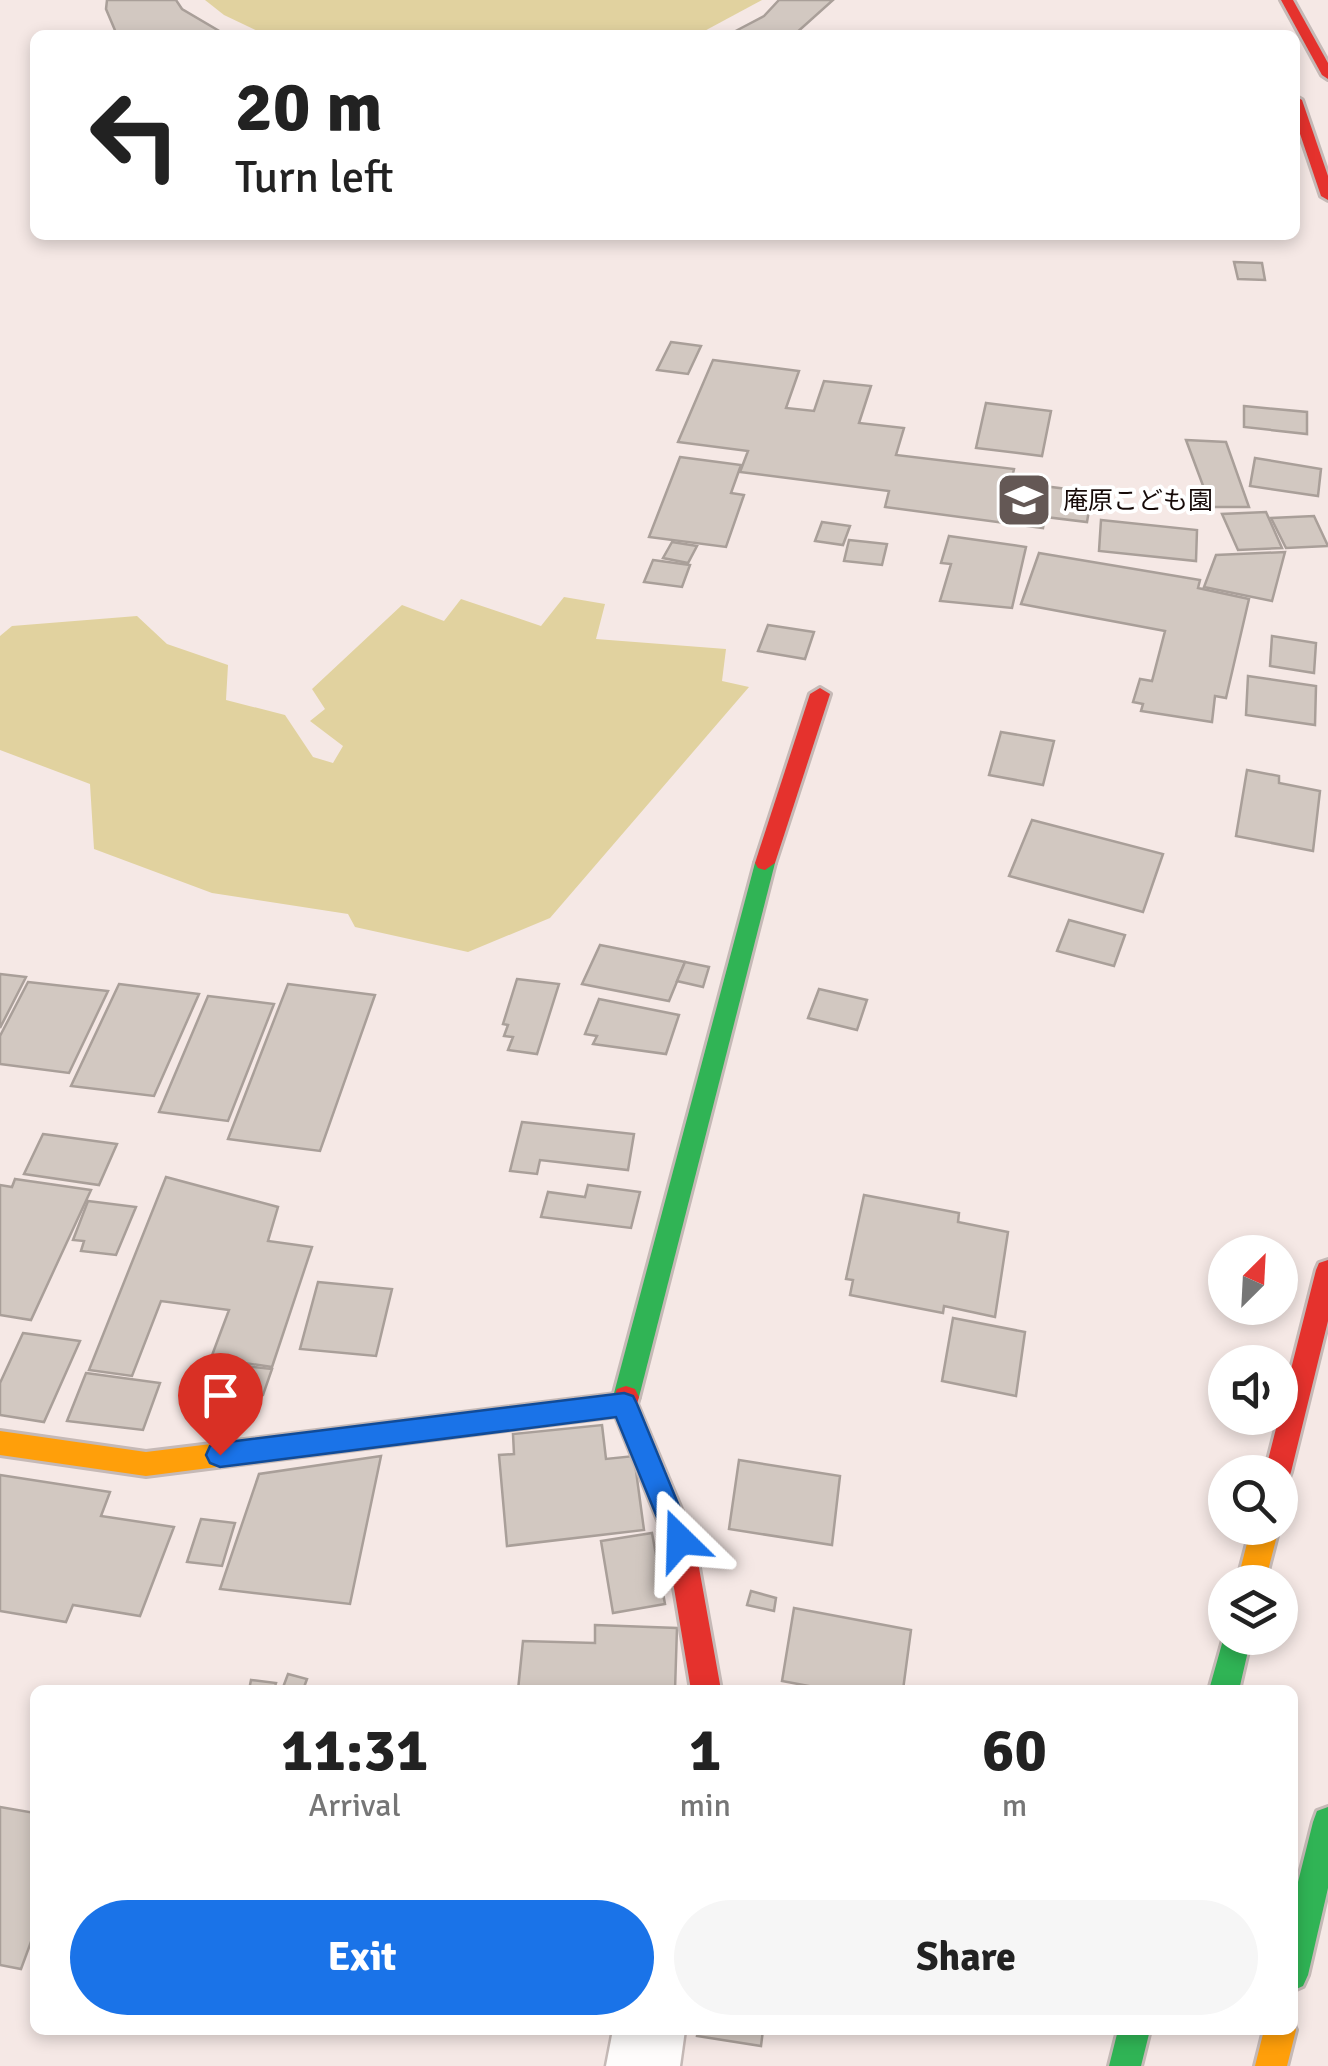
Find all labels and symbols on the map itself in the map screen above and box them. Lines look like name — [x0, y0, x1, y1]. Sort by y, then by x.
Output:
school or university icon: 庵原こども園 — [994, 470, 1054, 530]
place label: 庵原こども園 — [1063, 485, 1213, 516]
north arrow — [1208, 1235, 1298, 1325]
pin — [178, 1353, 263, 1456]
position arrow — [628, 1488, 732, 1592]

